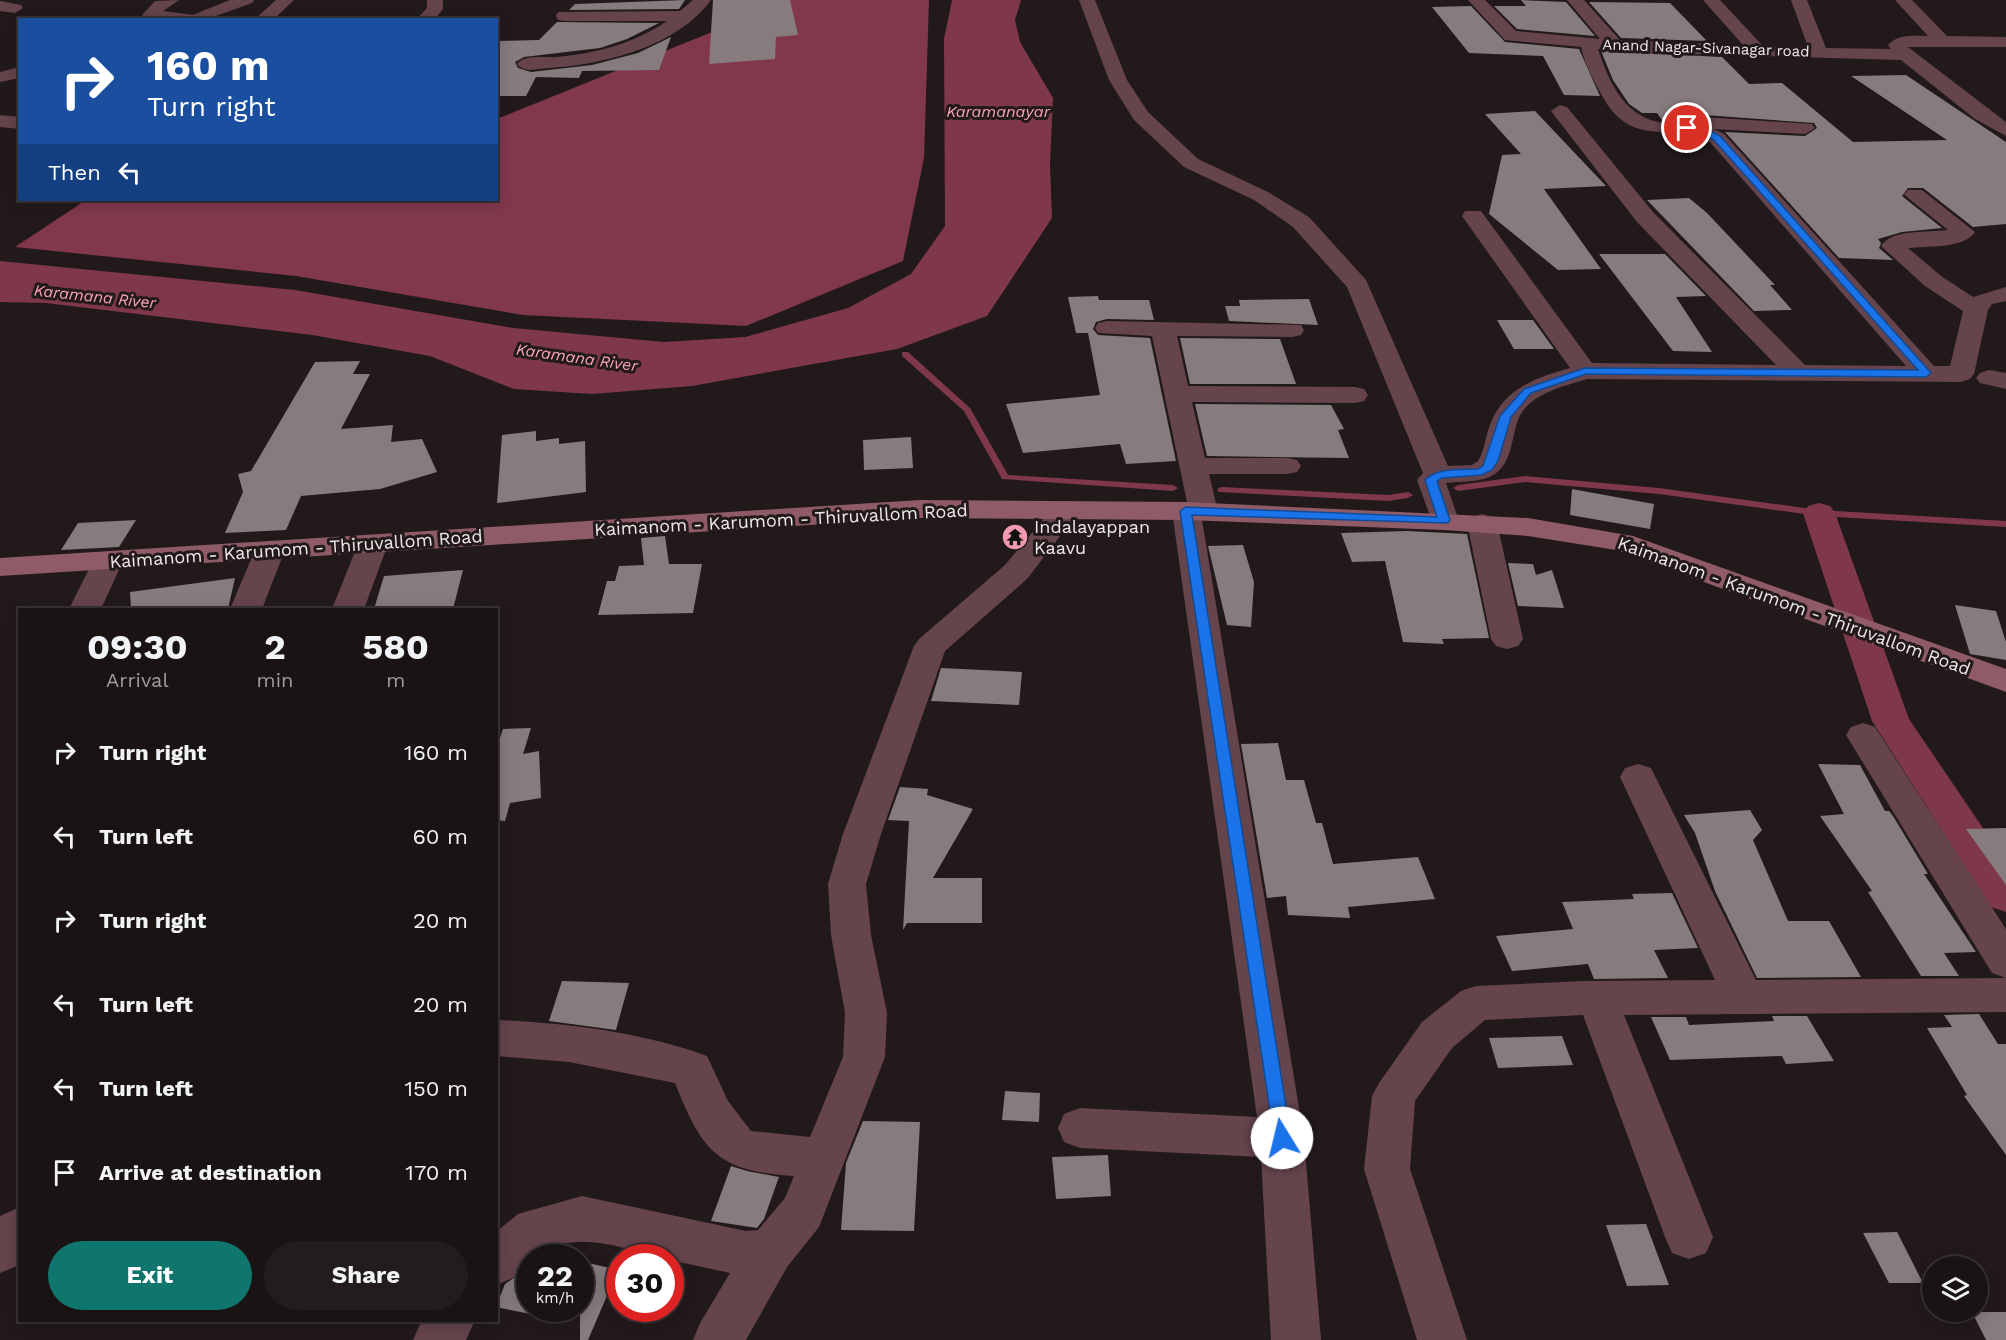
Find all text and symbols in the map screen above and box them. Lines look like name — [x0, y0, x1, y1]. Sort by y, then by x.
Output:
street label: Anand Nagar-Sivanagar road — [1602, 35, 1810, 61]
text: 160 m — [147, 41, 270, 90]
icon: right — [48, 42, 126, 120]
text: Turn right — [147, 91, 276, 123]
water label: Karamanayar — [946, 102, 1051, 121]
pin — [1661, 102, 1712, 153]
icon: arrive — [1670, 111, 1703, 144]
icon: left — [113, 156, 146, 189]
text: Then — [48, 160, 101, 185]
water label: Karamana River — [33, 281, 158, 312]
water label: Karamana River — [515, 340, 640, 376]
street label: Kaimanom - Karumom - Thiruvallom Road — [594, 499, 968, 540]
place label: Indalayappan Kaavu — [1034, 516, 1150, 558]
temple icon: Indalayappan Kaavu — [1000, 522, 1030, 552]
street label: Kaimanom - Karumom - Thiruvallom Road — [109, 525, 483, 572]
street label: Kaimanom - Karumom - Thiruvallom Road — [1615, 532, 1973, 679]
text: 09:30 — [87, 626, 188, 668]
text: 2 — [264, 626, 286, 668]
text: 580 — [362, 626, 429, 668]
text: Arrival — [106, 668, 169, 692]
text: min — [257, 668, 293, 692]
text: m — [386, 668, 405, 692]
icon: right — [48, 736, 81, 769]
text: Turn right — [99, 740, 206, 765]
text: 160 m — [404, 740, 468, 765]
icon: left — [48, 820, 81, 853]
text: Turn left — [99, 824, 193, 849]
text: 60 m — [412, 824, 468, 849]
icon: right — [48, 904, 81, 937]
text: Turn right — [99, 908, 206, 933]
text: 20 m — [413, 908, 468, 933]
icon: left — [48, 988, 81, 1021]
text: Turn left — [99, 992, 193, 1017]
text: 20 m — [413, 992, 468, 1017]
icon: left — [48, 1072, 81, 1105]
text: Turn left — [99, 1076, 193, 1101]
text: 150 m — [404, 1076, 468, 1101]
position arrow — [1250, 1106, 1314, 1170]
icon: arrive — [48, 1156, 81, 1189]
text: Arrive at destination — [99, 1160, 322, 1185]
text: 170 m — [405, 1160, 468, 1185]
button: Exit — [48, 1241, 252, 1310]
button: Share — [264, 1241, 468, 1310]
speed limit sign: 30 — [606, 1244, 684, 1322]
map controls — [1922, 1256, 1988, 1322]
button: layers — [1922, 1256, 1988, 1322]
text: 22 — [537, 1258, 573, 1293]
text: km/h — [536, 1289, 574, 1307]

